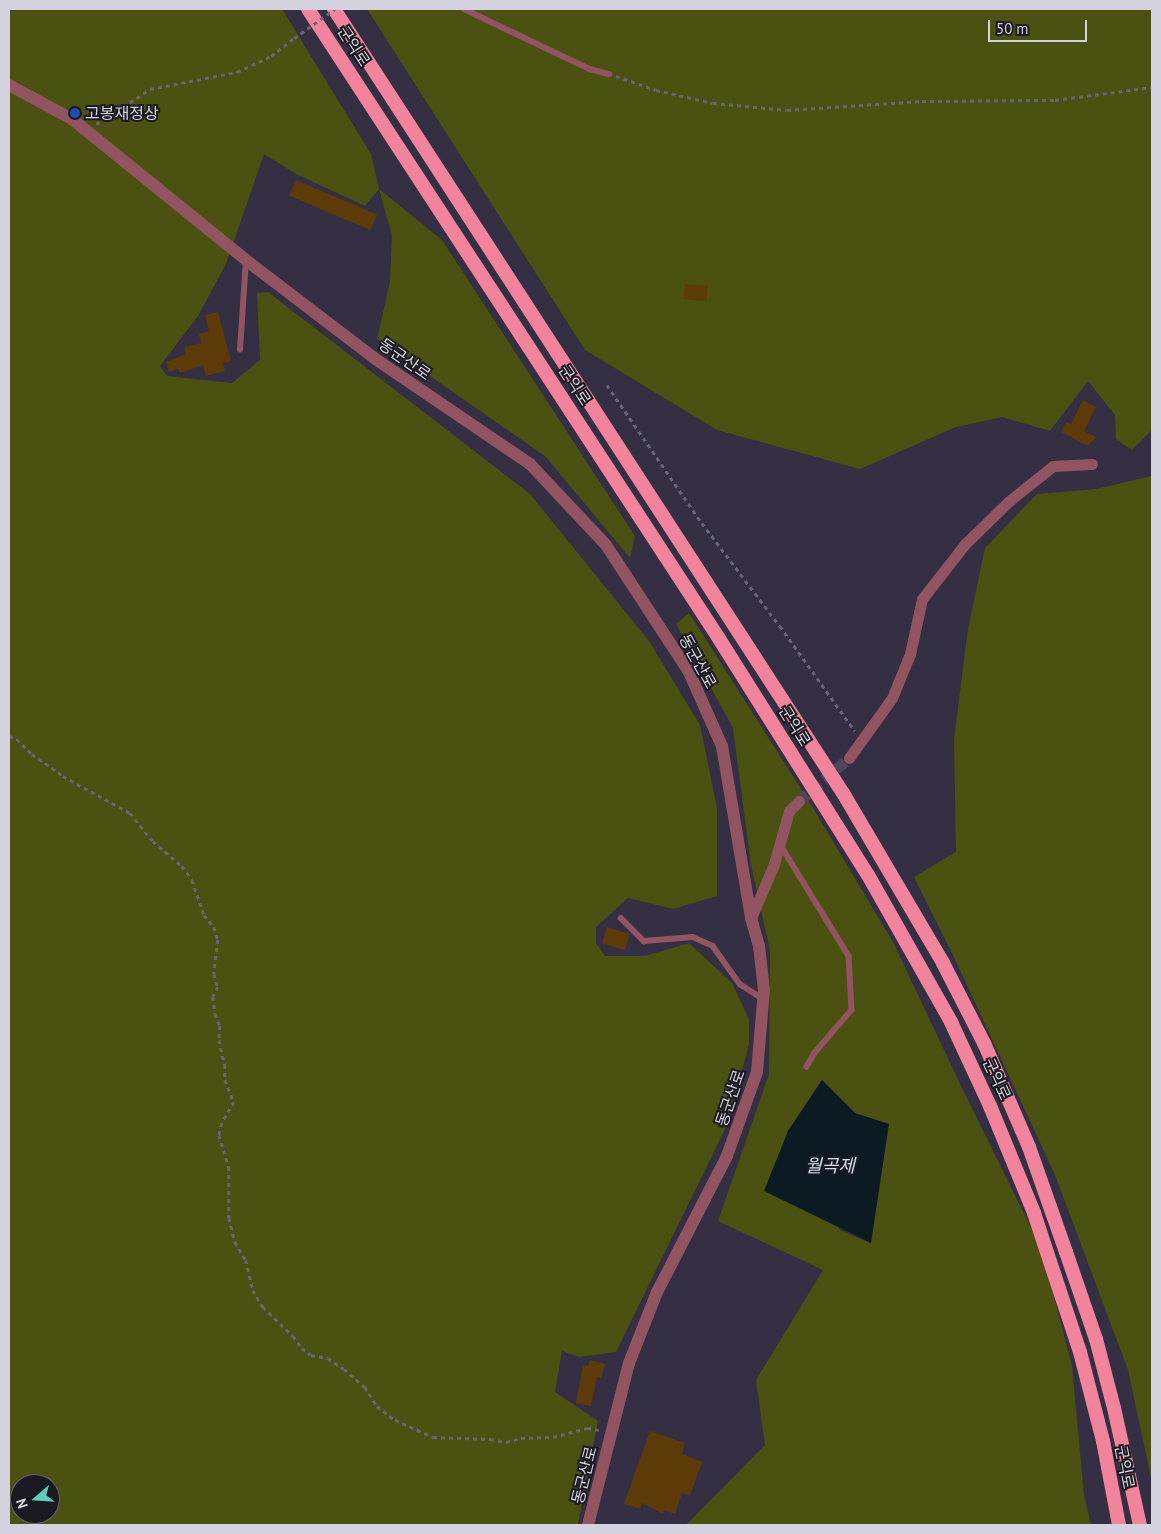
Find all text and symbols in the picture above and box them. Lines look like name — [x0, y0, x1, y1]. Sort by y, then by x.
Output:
scale bar — [991, 10, 1090, 42]
text: 50 m — [996, 19, 1029, 38]
street label: 군익로 — [334, 22, 374, 70]
place label: 고봉재정상 — [85, 103, 159, 123]
marker: 고봉재정상 — [69, 107, 81, 119]
street label: 동군산로 — [375, 334, 435, 384]
street label: 군익로 — [555, 361, 595, 409]
street label: 동군산로 — [675, 631, 721, 691]
street label: 군익로 — [775, 702, 815, 750]
street label: 군익로 — [979, 1055, 1015, 1103]
street label: 동군산로 — [711, 1067, 749, 1129]
water label: 월곡제 — [805, 1155, 855, 1177]
street label: 군익로 — [1111, 1443, 1139, 1491]
street label: 동군산로 — [568, 1444, 600, 1506]
north arrow — [10, 1474, 60, 1524]
text: N — [12, 1496, 32, 1511]

